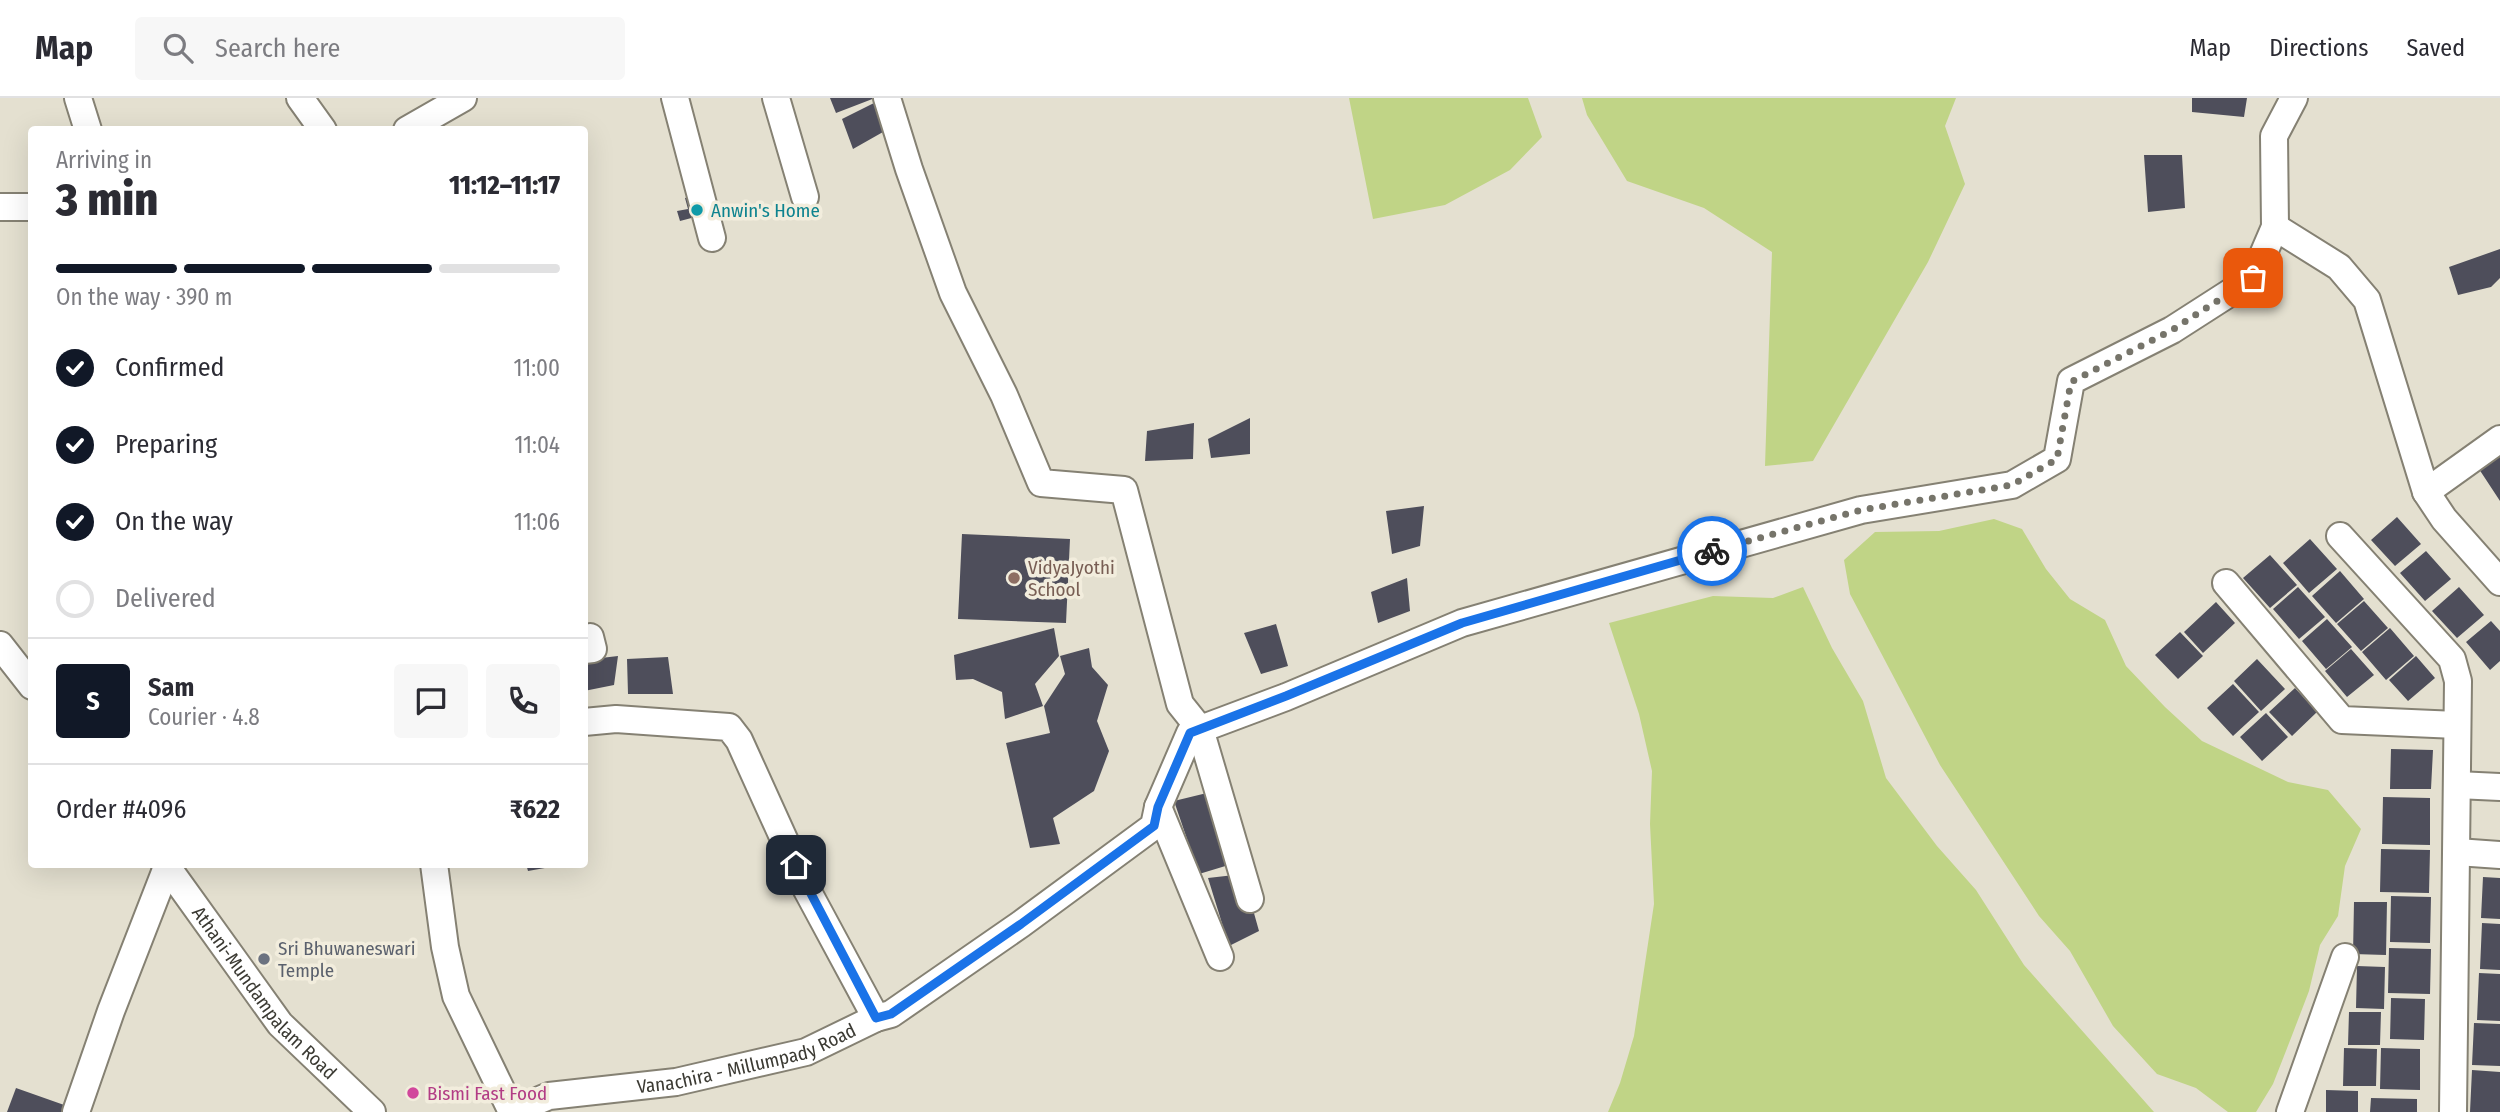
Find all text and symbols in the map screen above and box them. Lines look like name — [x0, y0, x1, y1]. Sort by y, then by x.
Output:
search box — [135, 17, 625, 80]
text: Map — [35, 28, 93, 68]
icon: search — [159, 29, 197, 67]
text: Search here — [215, 33, 340, 64]
text: Map — [2190, 34, 2231, 62]
text: Directions — [2269, 34, 2368, 62]
text: Saved — [2406, 34, 2465, 62]
text: Arriving in — [56, 146, 152, 174]
text: 11:12–11:17 — [449, 170, 560, 201]
text: 3 min — [56, 172, 158, 227]
place label: Anwin's Home — [711, 199, 820, 222]
marker: Anwin's Home — [689, 202, 705, 218]
pin — [2223, 248, 2283, 308]
icon: bag — [2234, 259, 2272, 297]
text: On the way · 390 m — [56, 283, 232, 311]
icon: check — [56, 349, 94, 387]
text: Confirmed — [115, 352, 225, 383]
text: 11:00 — [514, 354, 560, 382]
icon: check — [56, 426, 94, 464]
text: Preparing — [115, 429, 217, 460]
text: 11:04 — [514, 431, 560, 459]
icon: check — [56, 503, 94, 541]
text: On the way — [115, 506, 233, 537]
text: 11:06 — [514, 508, 560, 536]
courier — [1677, 516, 1747, 586]
icon: bike — [1693, 532, 1731, 570]
place label: VidyaJyothi School — [1028, 556, 1115, 601]
marker: VidyaJyothi School — [1006, 570, 1022, 586]
text: Delivered — [115, 583, 216, 614]
button: chat — [394, 664, 468, 738]
button: phone — [486, 664, 560, 738]
text: Sam — [148, 672, 194, 703]
text: S — [86, 686, 100, 717]
text: Courier · 4.8 — [148, 703, 260, 731]
text: Order #4096 — [56, 794, 186, 825]
text: ₹622 — [510, 794, 560, 825]
pin — [766, 835, 826, 895]
icon: home — [777, 846, 815, 884]
street label: Athani-Mundampalam Road — [188, 902, 342, 1084]
place label: Sri Bhuwaneswari Temple — [278, 937, 415, 982]
marker: Sri Bhuwaneswari Temple — [256, 951, 272, 967]
street label: Vanachira - Millumpady Road — [636, 1018, 859, 1098]
place label: Bismi Fast Food — [427, 1082, 547, 1105]
marker: Bismi Fast Food — [405, 1085, 421, 1101]

